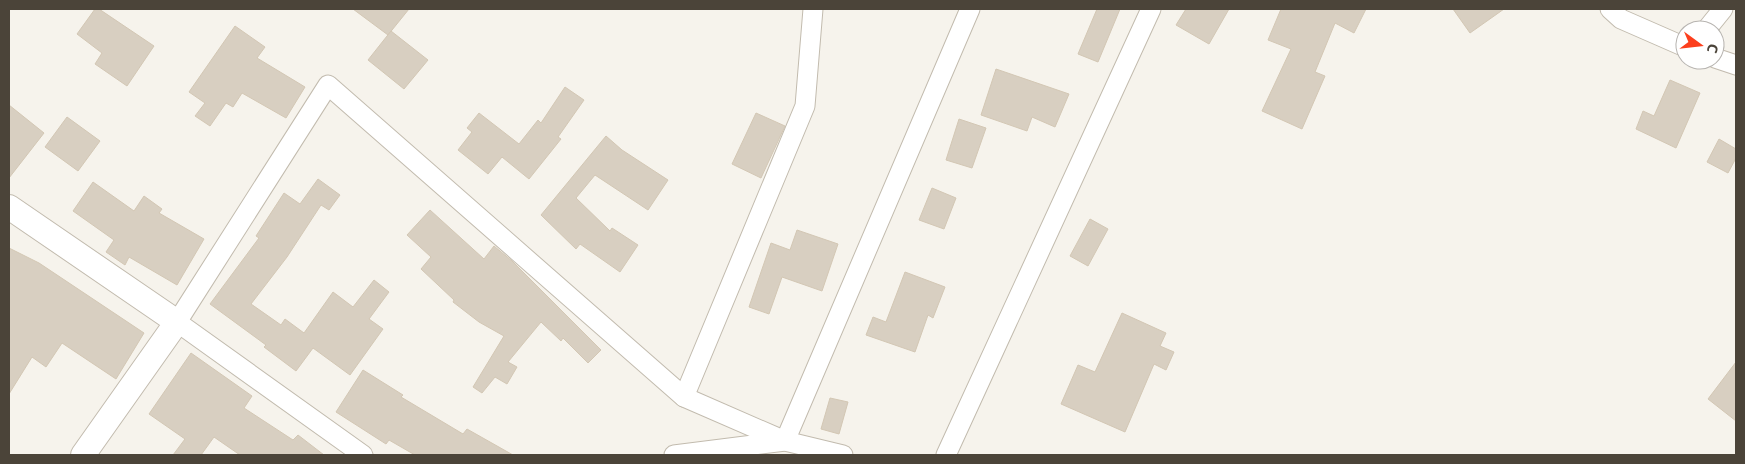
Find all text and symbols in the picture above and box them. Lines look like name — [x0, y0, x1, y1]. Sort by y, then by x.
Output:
north arrow — [1675, 20, 1725, 70]
text: С — [1703, 42, 1723, 55]

